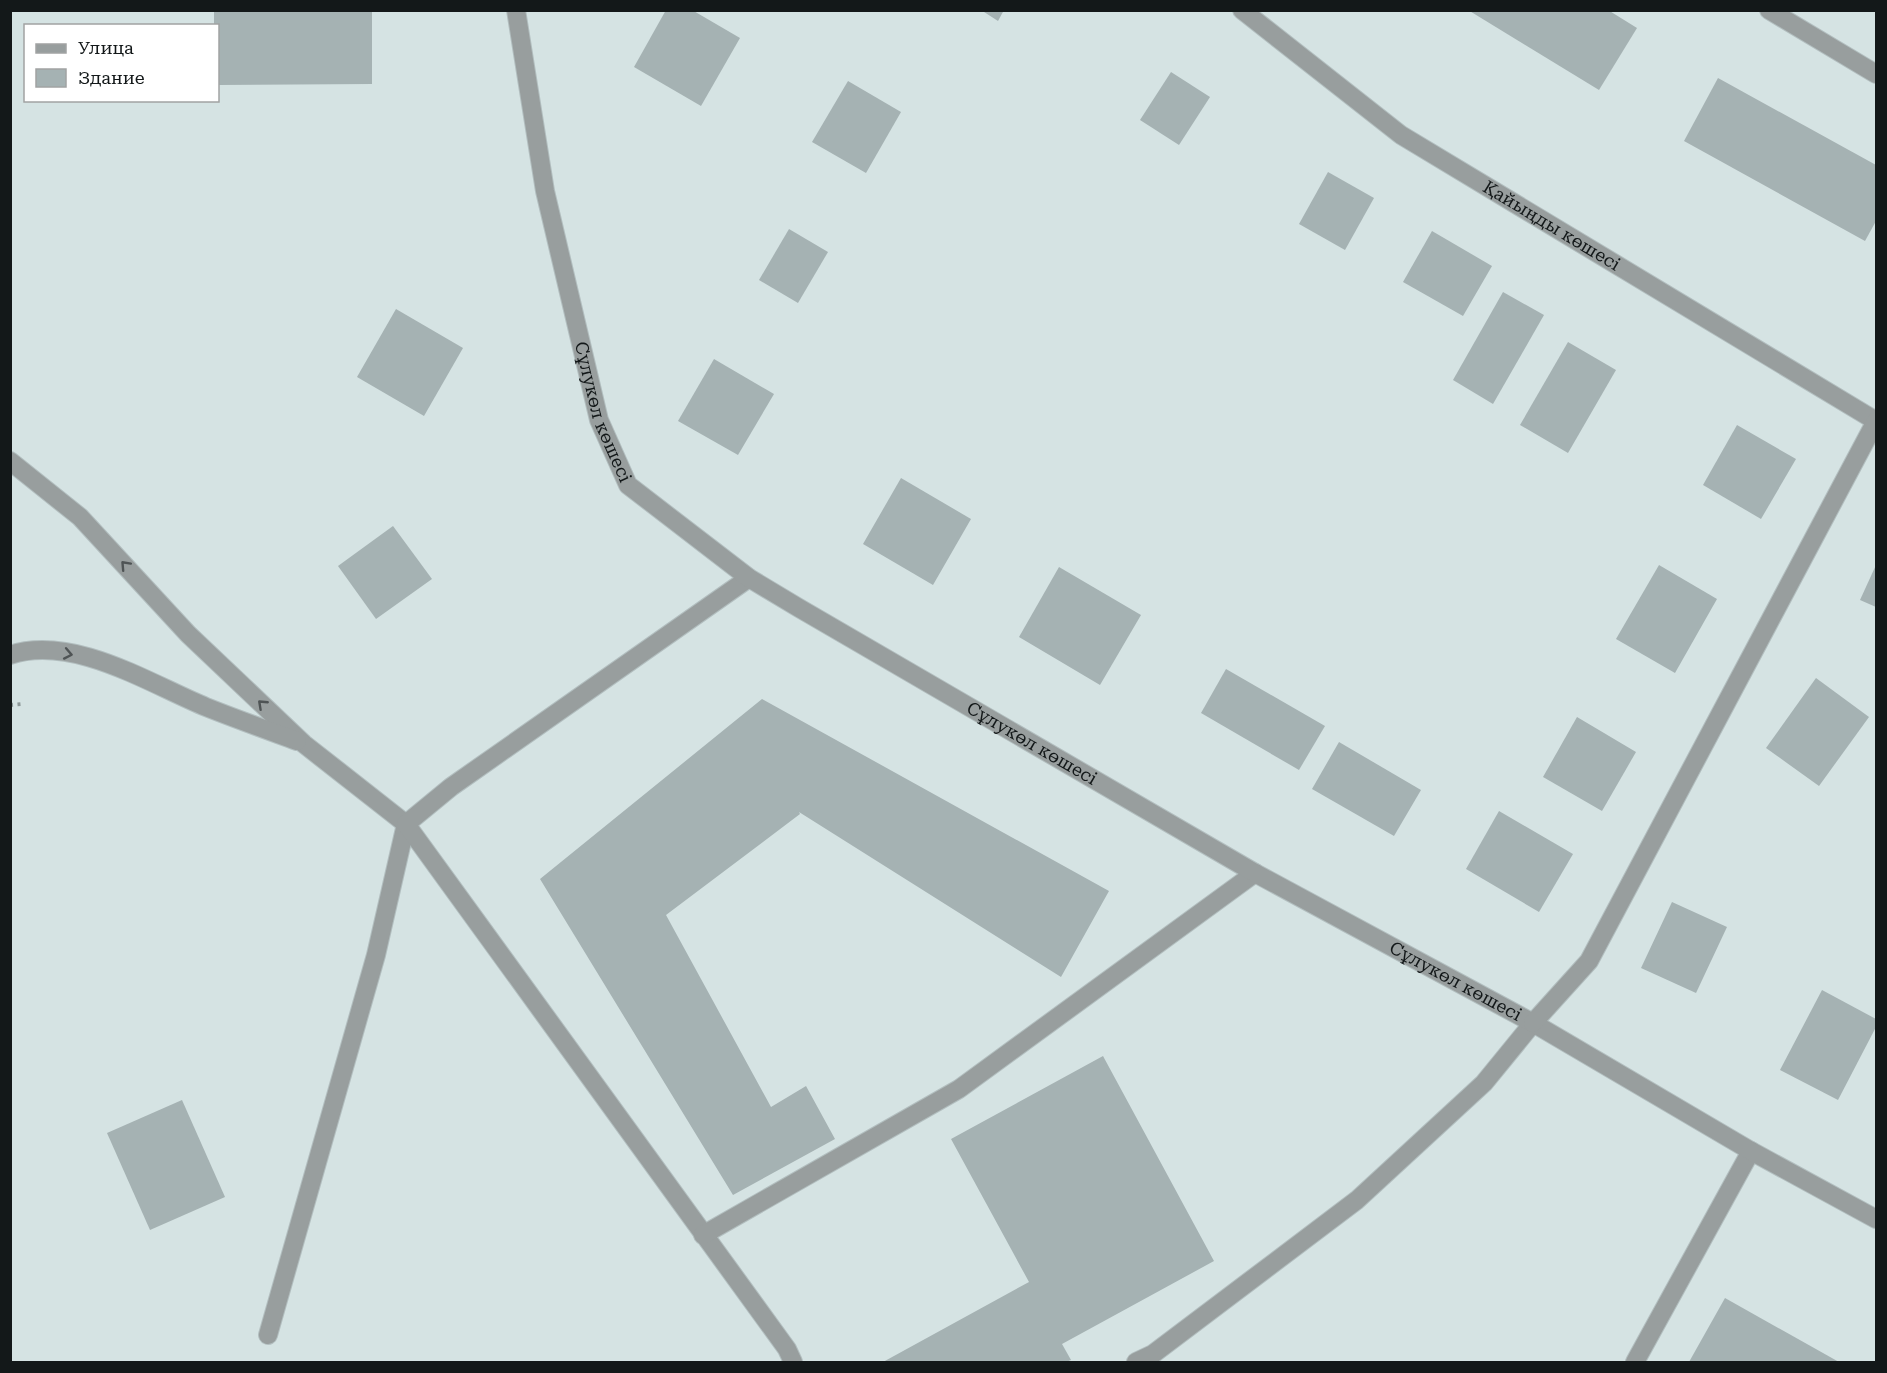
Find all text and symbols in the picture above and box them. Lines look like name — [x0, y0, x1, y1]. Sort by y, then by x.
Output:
legend — [24, 24, 219, 102]
text: Улица — [78, 37, 134, 58]
text: Здание — [78, 67, 145, 88]
street label: Қайыңды көшесі — [1479, 176, 1625, 275]
street label: Сұлукөл көшесі — [571, 339, 636, 486]
one-way arrow — [121, 562, 132, 573]
one-way arrow — [63, 647, 73, 660]
street label: Сұлукөл көшесі — [963, 697, 1101, 789]
one-way arrow — [258, 700, 268, 711]
street label: Сұлукөл көшесі — [1386, 937, 1526, 1025]

